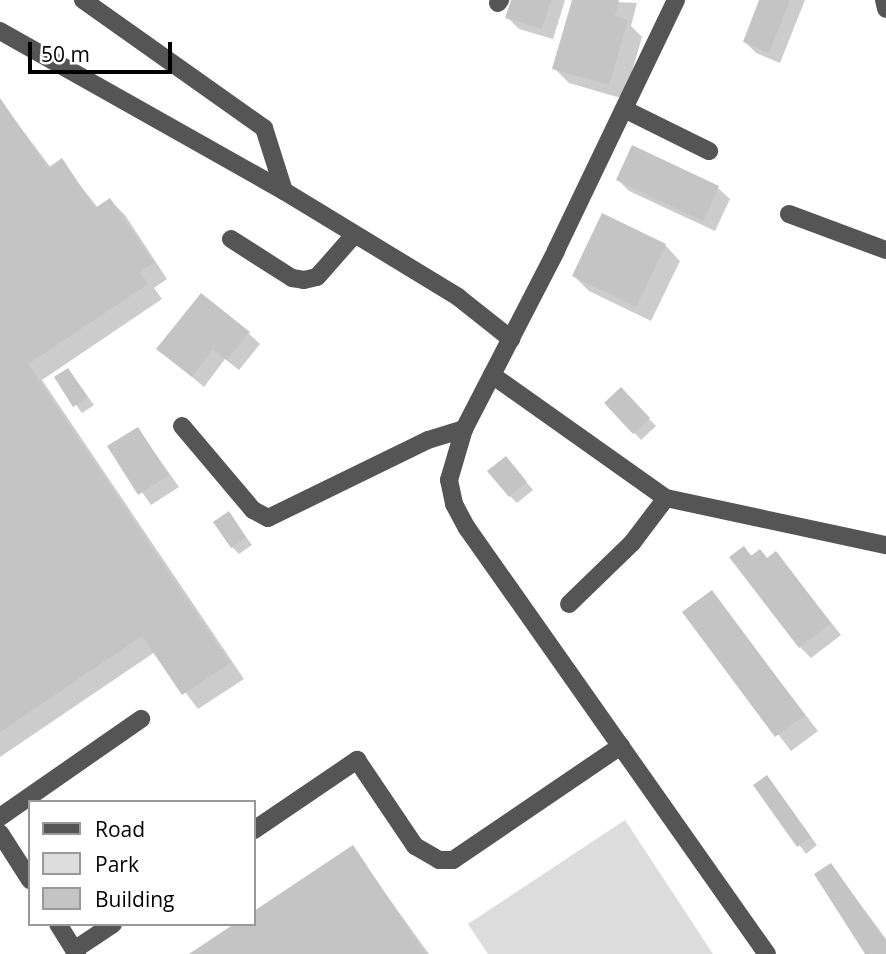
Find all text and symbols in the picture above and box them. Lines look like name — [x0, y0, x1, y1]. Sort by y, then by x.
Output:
scale bar — [32, 28, 175, 72]
text: 50 m — [41, 40, 90, 68]
legend — [28, 800, 256, 926]
text: Road — [95, 815, 145, 843]
text: Park — [95, 850, 139, 878]
text: Building — [95, 885, 174, 913]

